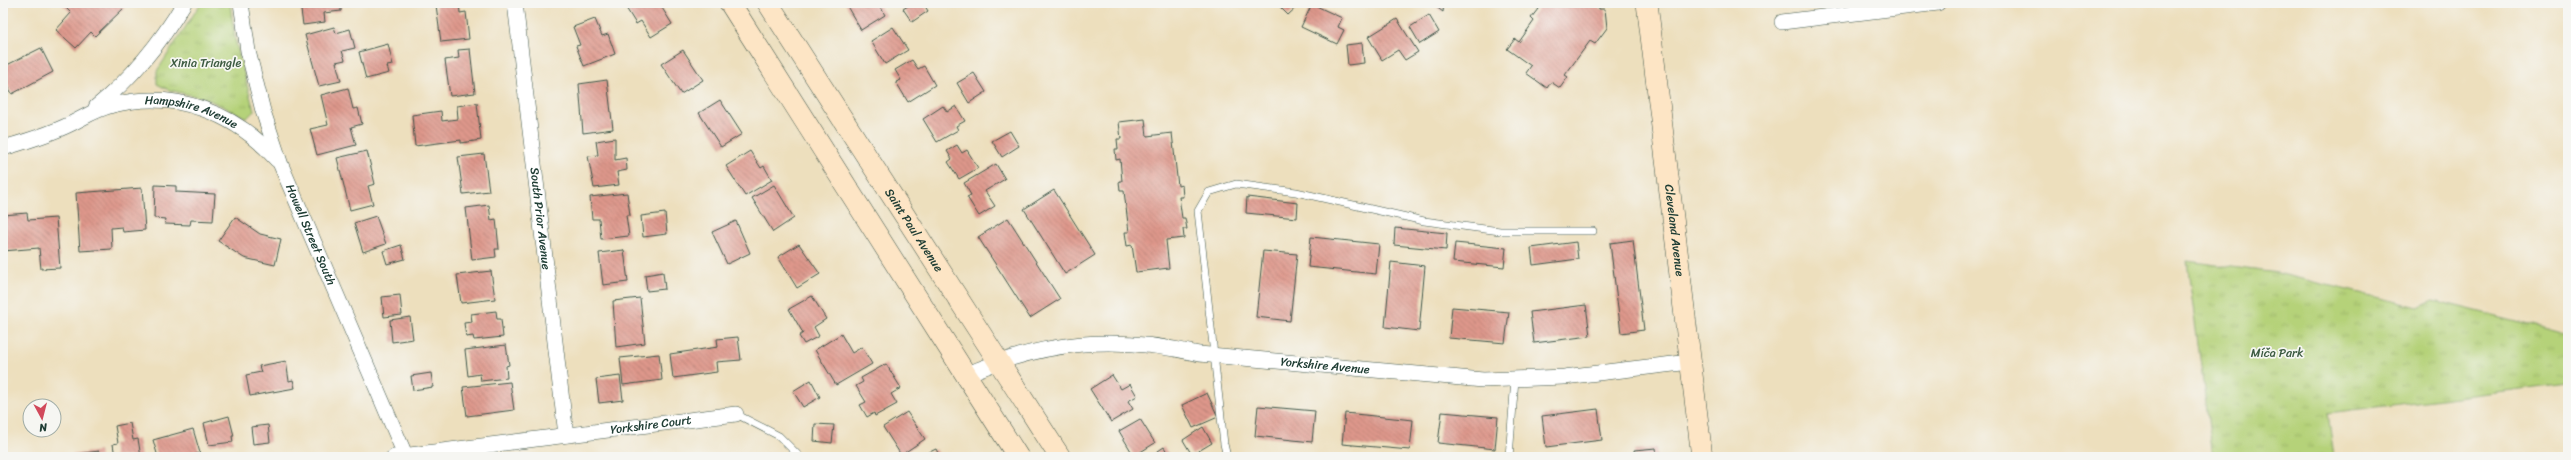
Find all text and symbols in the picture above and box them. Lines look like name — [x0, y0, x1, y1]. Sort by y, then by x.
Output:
park label: Xinia Triangle — [170, 52, 242, 74]
street label: Hampshire Avenue — [145, 89, 243, 135]
street label: South Prior Avenue — [523, 166, 557, 271]
street label: Howell Street South — [279, 180, 342, 289]
street label: Cleveland Avenue — [1658, 183, 1691, 278]
street label: Saint Paul Avenue — [879, 184, 949, 277]
park label: Míča Park — [2251, 342, 2304, 364]
street label: Yorkshire Avenue — [1280, 351, 1371, 381]
north arrow — [22, 398, 62, 438]
street label: Yorkshire Court — [609, 409, 693, 441]
text: N — [38, 417, 49, 437]

